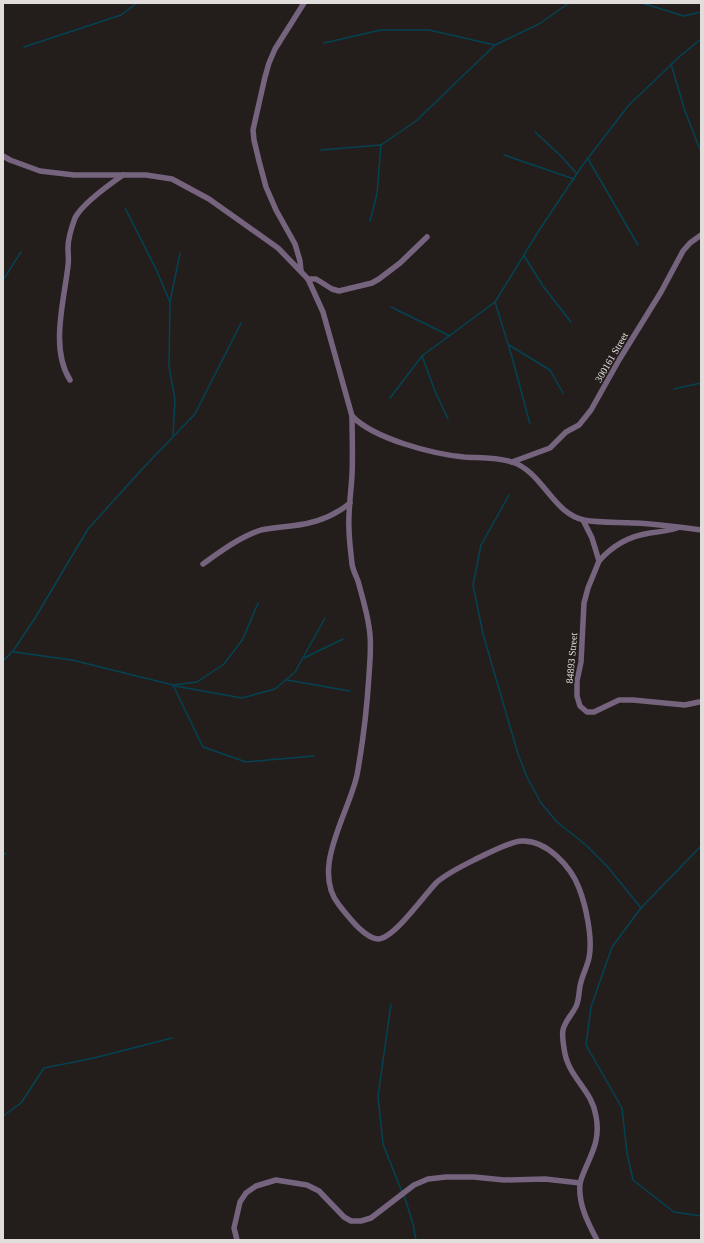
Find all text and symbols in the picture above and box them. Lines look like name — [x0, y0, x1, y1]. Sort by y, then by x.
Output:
street label: 300161 Street — [593, 330, 630, 384]
street label: 84893 Street — [564, 632, 579, 684]

